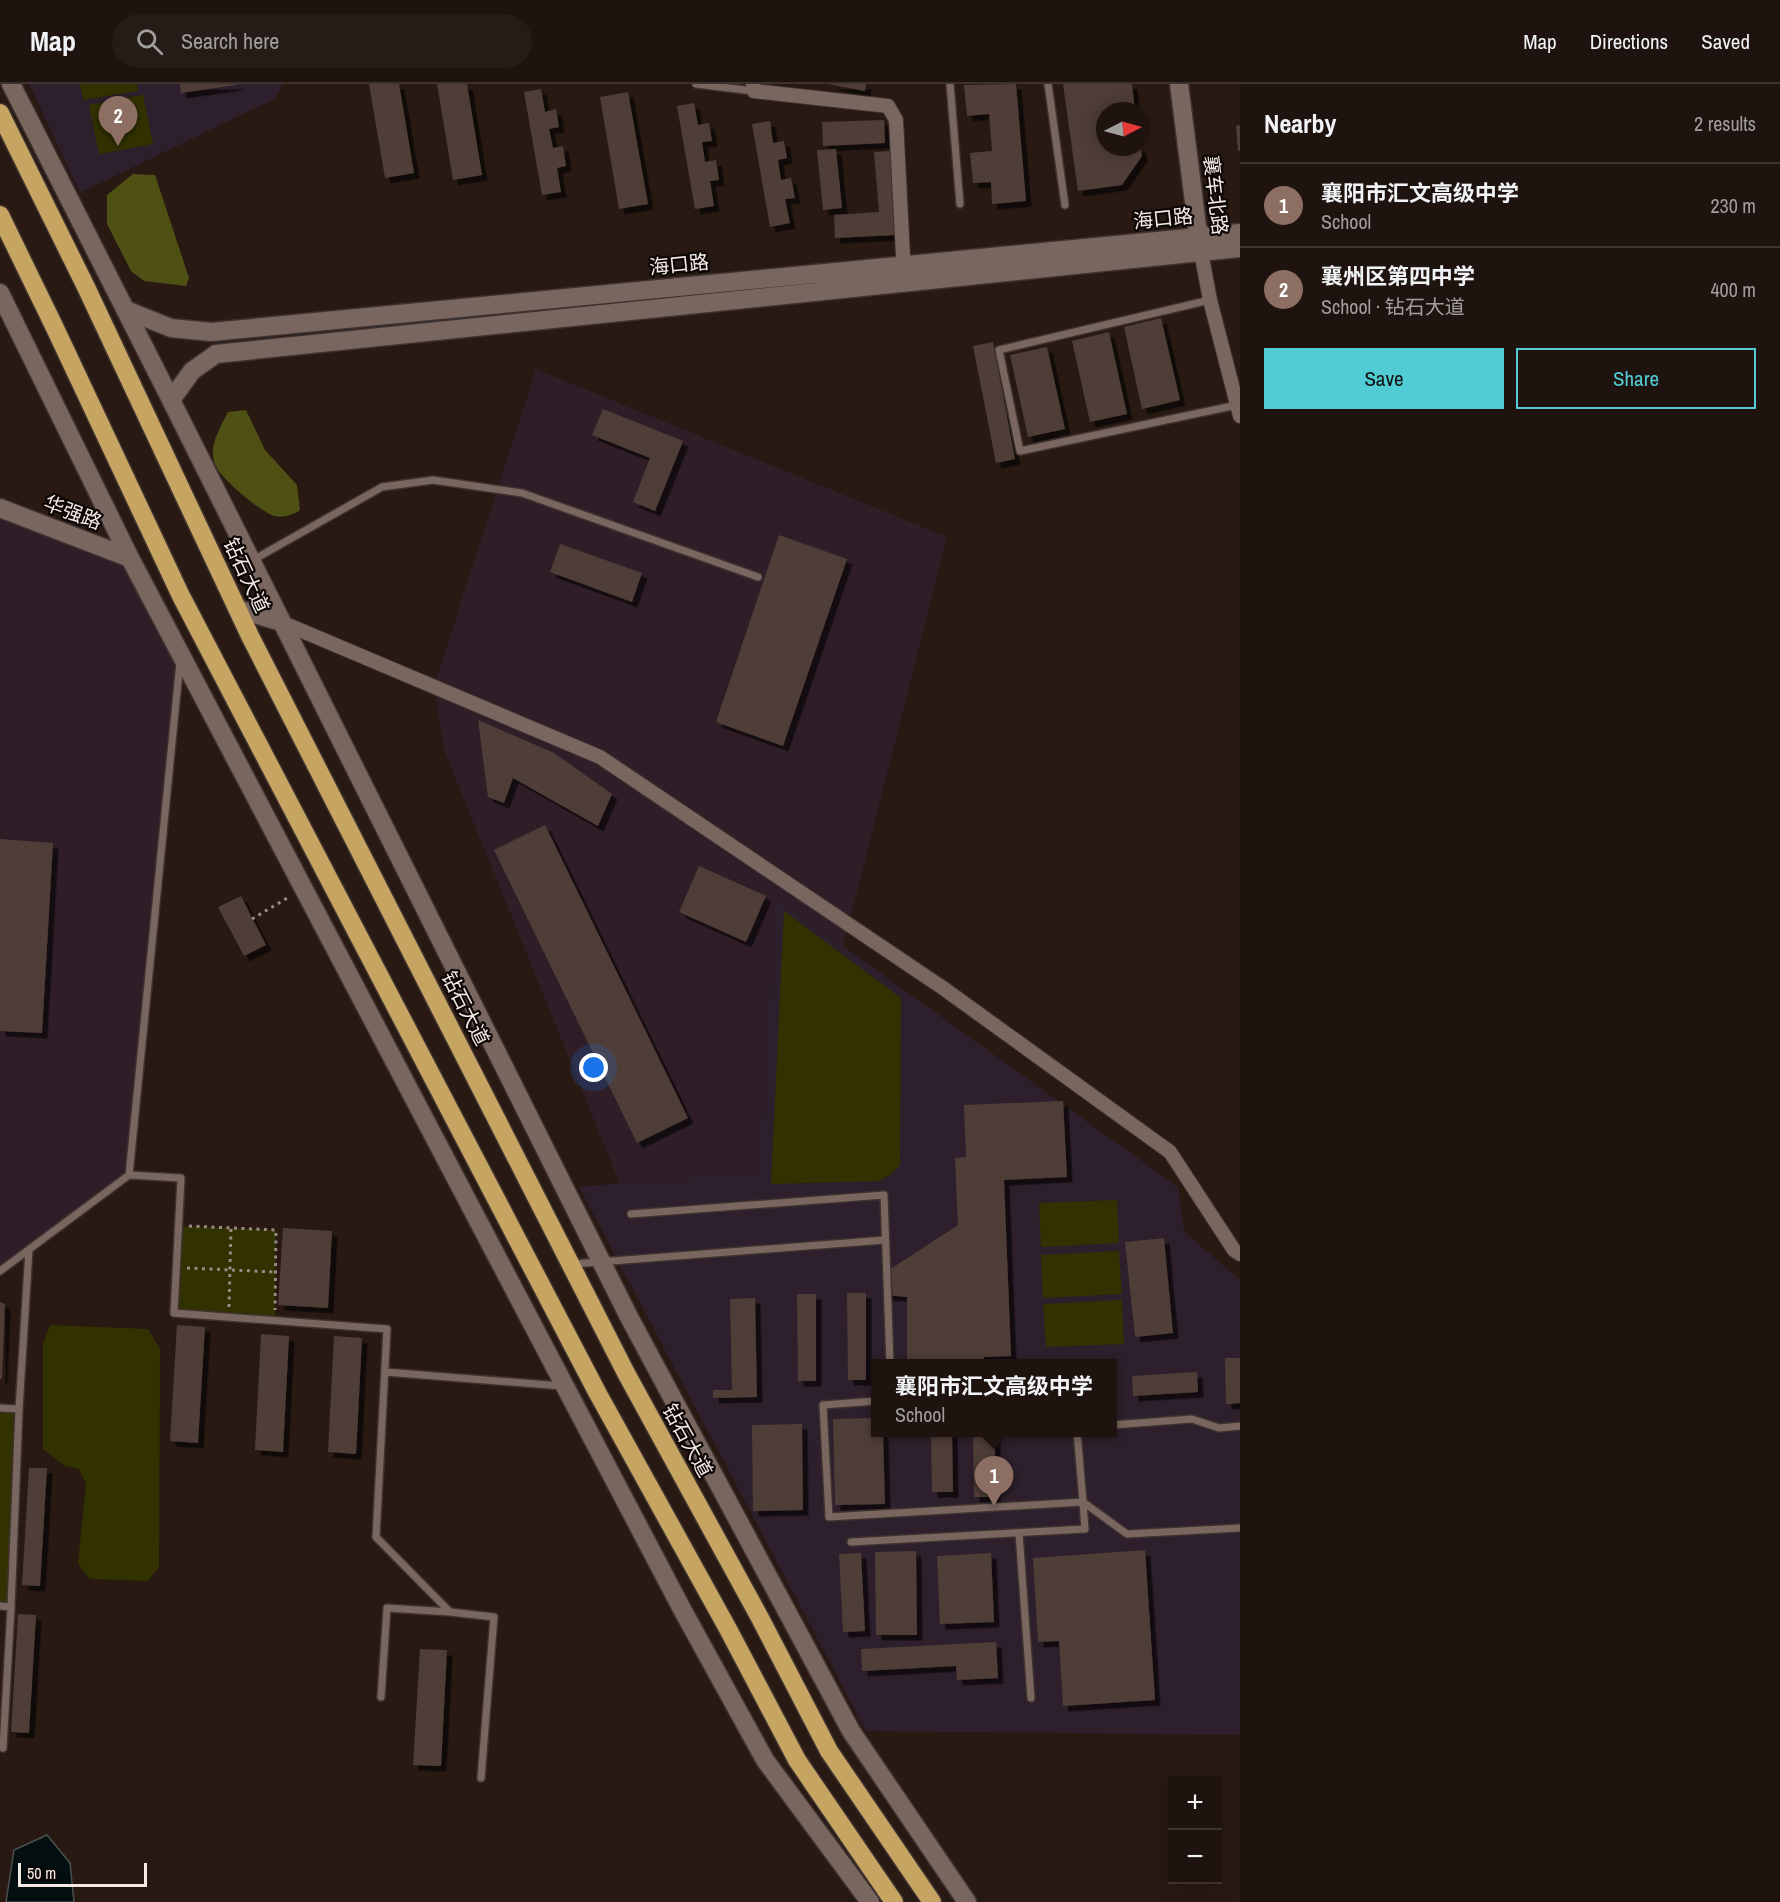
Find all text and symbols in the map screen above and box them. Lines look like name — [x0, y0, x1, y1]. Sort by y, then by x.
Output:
search box — [112, 14, 532, 68]
text: Map — [30, 22, 76, 60]
icon: search — [133, 25, 166, 58]
text: Search here — [181, 26, 279, 56]
text: Map — [1523, 27, 1557, 56]
text: Directions — [1590, 27, 1668, 56]
text: Saved — [1701, 27, 1750, 56]
pin: 2 — [98, 97, 138, 146]
north arrow — [1096, 102, 1150, 156]
text: Nearby — [1264, 106, 1336, 141]
text: 2 results — [1694, 110, 1756, 137]
street label: 襄车北路 — [1198, 154, 1234, 236]
text: 襄阳市汇文高级中学 — [1321, 178, 1519, 208]
text: 1 — [1279, 192, 1288, 219]
text: 230 m — [1710, 192, 1756, 219]
street label: 海口路 — [1132, 201, 1194, 235]
text: School — [1321, 208, 1371, 235]
street label: 海口路 — [648, 247, 710, 281]
text: 襄州区第四中学 — [1321, 261, 1475, 291]
text: 2 — [1279, 276, 1288, 303]
text: 400 m — [1710, 276, 1756, 303]
text: School · 钻石大道 — [1321, 293, 1465, 320]
button: Save — [1264, 348, 1504, 409]
button: Share — [1516, 348, 1756, 409]
street label: 华强路 — [40, 489, 106, 535]
street label: 钻石大道 — [218, 533, 276, 617]
street label: 钻石大道 — [436, 966, 496, 1050]
your location — [579, 1053, 608, 1082]
popup — [871, 1359, 1117, 1437]
text: 襄阳市汇文高级中学 — [895, 1371, 1093, 1401]
street label: 钻石大道 — [657, 1398, 719, 1482]
text: School — [895, 1401, 945, 1428]
pin: 1 — [974, 1456, 1014, 1506]
map controls — [1168, 1776, 1222, 1884]
button: + — [1168, 1776, 1222, 1830]
button: − — [1168, 1830, 1222, 1884]
scale bar — [18, 1860, 147, 1888]
text: 50 m — [27, 1862, 56, 1884]

